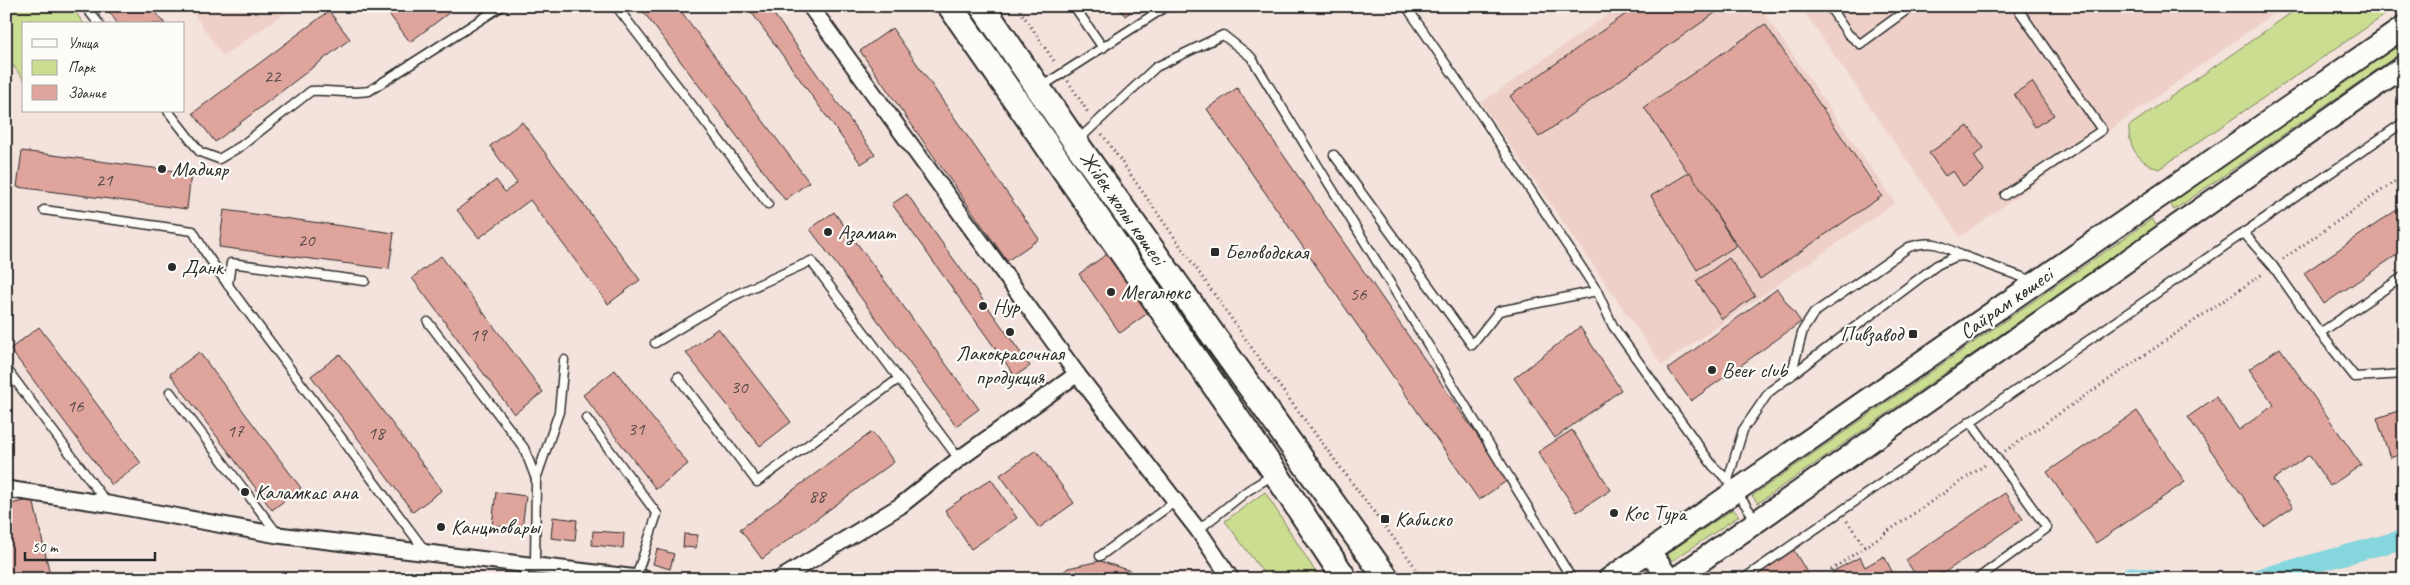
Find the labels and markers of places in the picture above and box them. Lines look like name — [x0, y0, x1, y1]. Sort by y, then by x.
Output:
place label: Мадияр — [172, 156, 229, 182]
marker: Мадияр — [156, 163, 168, 175]
place label: Азамат — [838, 219, 897, 246]
marker: Азамат — [822, 226, 834, 238]
place label: Беловодская — [1225, 239, 1310, 265]
marker: Беловодская — [1209, 246, 1221, 258]
place label: Данк — [182, 254, 225, 280]
marker: Данк — [166, 261, 178, 273]
place label: Мегалюкс — [1121, 279, 1192, 305]
marker: Мегалюкс — [1105, 286, 1117, 298]
place label: Нур — [993, 293, 1021, 319]
marker: Нур — [977, 300, 989, 312]
place label: Пивзавод — [1840, 321, 1906, 347]
marker: Лакокрасочная продукция — [1004, 326, 1016, 338]
marker: Пивзавод — [1907, 328, 1919, 340]
place label: Лакокрасочная продукция — [956, 340, 1066, 390]
place label: Beer club — [1722, 357, 1789, 383]
marker: Beer club — [1706, 364, 1718, 376]
place label: Каламкас ана — [255, 479, 359, 505]
marker: Каламкас ана — [239, 486, 251, 498]
place label: Кос Тура — [1624, 500, 1688, 526]
place label: Кабиско — [1395, 506, 1454, 532]
marker: Кос Тура — [1608, 507, 1620, 519]
marker: Кабиско — [1379, 513, 1391, 525]
place label: Канцтовары — [451, 514, 542, 540]
marker: Канцтовары — [435, 521, 447, 533]

